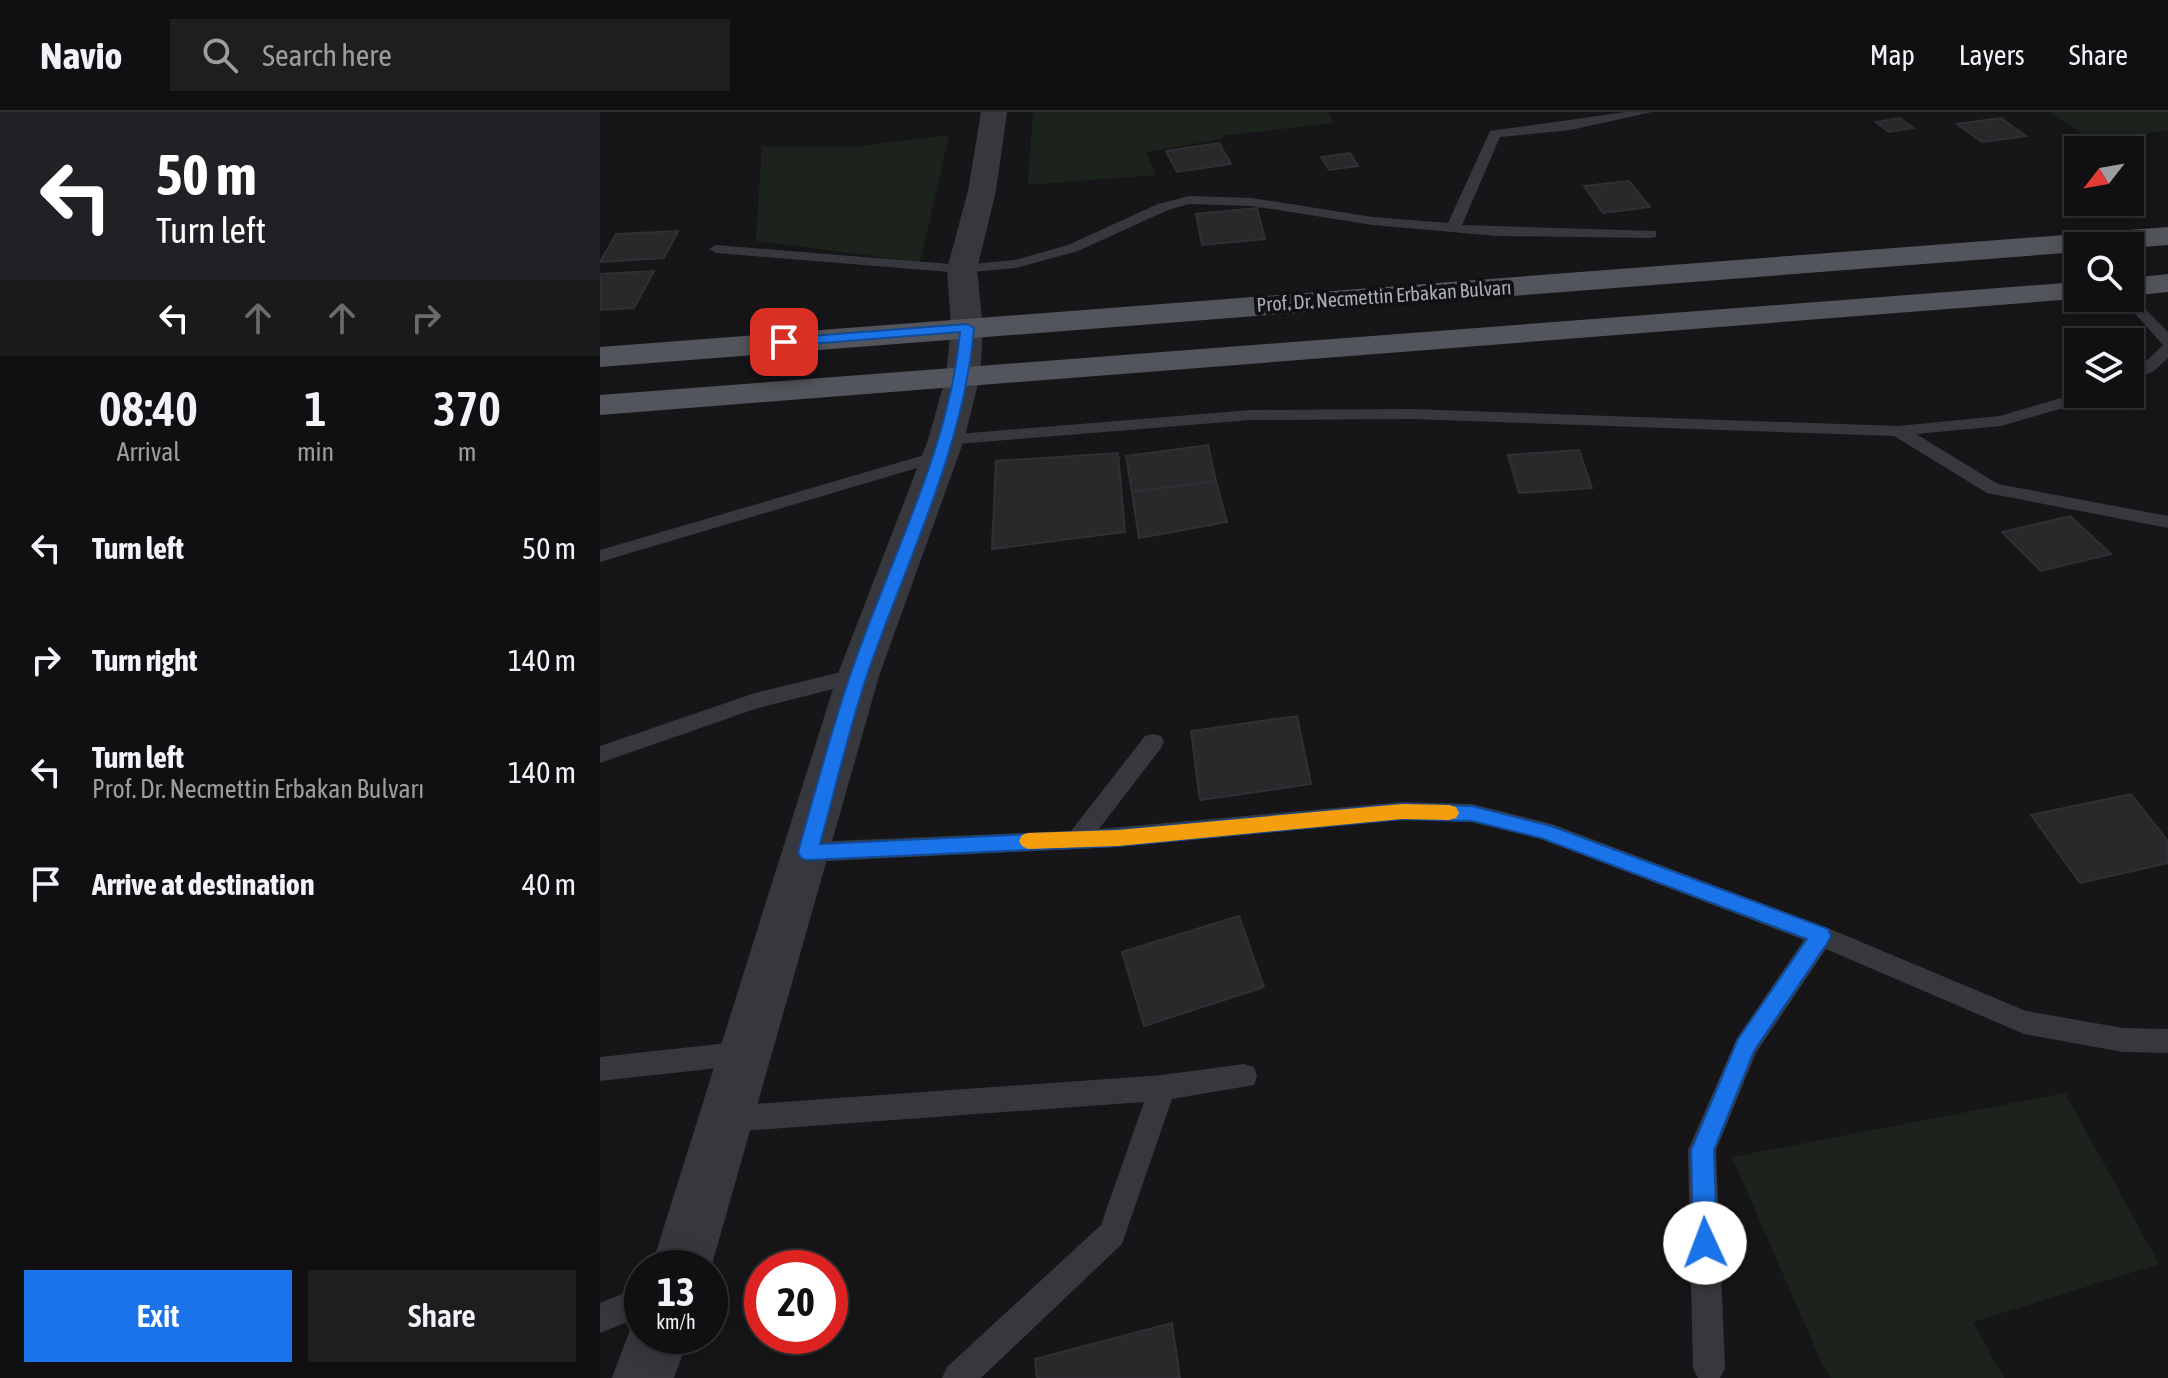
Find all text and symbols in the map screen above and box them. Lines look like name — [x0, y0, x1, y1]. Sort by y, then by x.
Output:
search box — [170, 19, 730, 91]
icon: search — [198, 33, 242, 77]
text: Navio — [40, 34, 122, 77]
text: Search here — [262, 38, 392, 72]
text: Map — [1870, 39, 1915, 71]
text: Layers — [1959, 39, 2025, 71]
text: Share — [2069, 39, 2128, 71]
north arrow — [2064, 136, 2144, 216]
map controls — [2064, 136, 2144, 408]
text: 50 m — [156, 143, 257, 207]
icon: left — [24, 144, 128, 248]
text: Turn left — [156, 209, 266, 251]
button: search — [2064, 232, 2144, 312]
street label: Prof. Dr. Necmettin Erbakan Bulvarı — [1256, 275, 1512, 316]
icon: left — [152, 296, 196, 340]
icon: ahead — [236, 296, 280, 340]
icon: ahead — [320, 296, 364, 340]
icon: right — [404, 296, 448, 340]
pin — [750, 308, 818, 376]
icon: arrive — [762, 320, 806, 364]
button: layers — [2064, 328, 2144, 408]
text: 08:40 — [99, 381, 198, 436]
text: 1 — [304, 381, 327, 436]
text: 370 — [433, 381, 501, 436]
text: Arrival — [117, 437, 180, 467]
text: min — [297, 437, 334, 467]
text: m — [458, 437, 476, 467]
icon: left — [24, 526, 68, 570]
text: Turn left — [92, 531, 184, 565]
text: 50 m — [522, 531, 576, 565]
icon: right — [24, 638, 68, 682]
text: Turn right — [92, 643, 198, 677]
text: 140 m — [508, 643, 576, 677]
text: Turn left — [92, 740, 184, 774]
icon: left — [24, 750, 68, 794]
text: 140 m — [508, 755, 576, 789]
text: Prof. Dr. Necmettin Erbakan Bulvarı — [92, 774, 424, 804]
icon: arrive — [24, 862, 68, 906]
text: Arrive at destination — [92, 867, 314, 901]
text: 40 m — [522, 867, 576, 901]
position arrow — [1663, 1201, 1747, 1285]
speed limit sign: 20 — [744, 1250, 848, 1354]
text: 13 — [657, 1269, 695, 1314]
button: Exit — [24, 1270, 292, 1362]
button: Share — [308, 1270, 576, 1362]
text: km/h — [656, 1310, 696, 1333]

